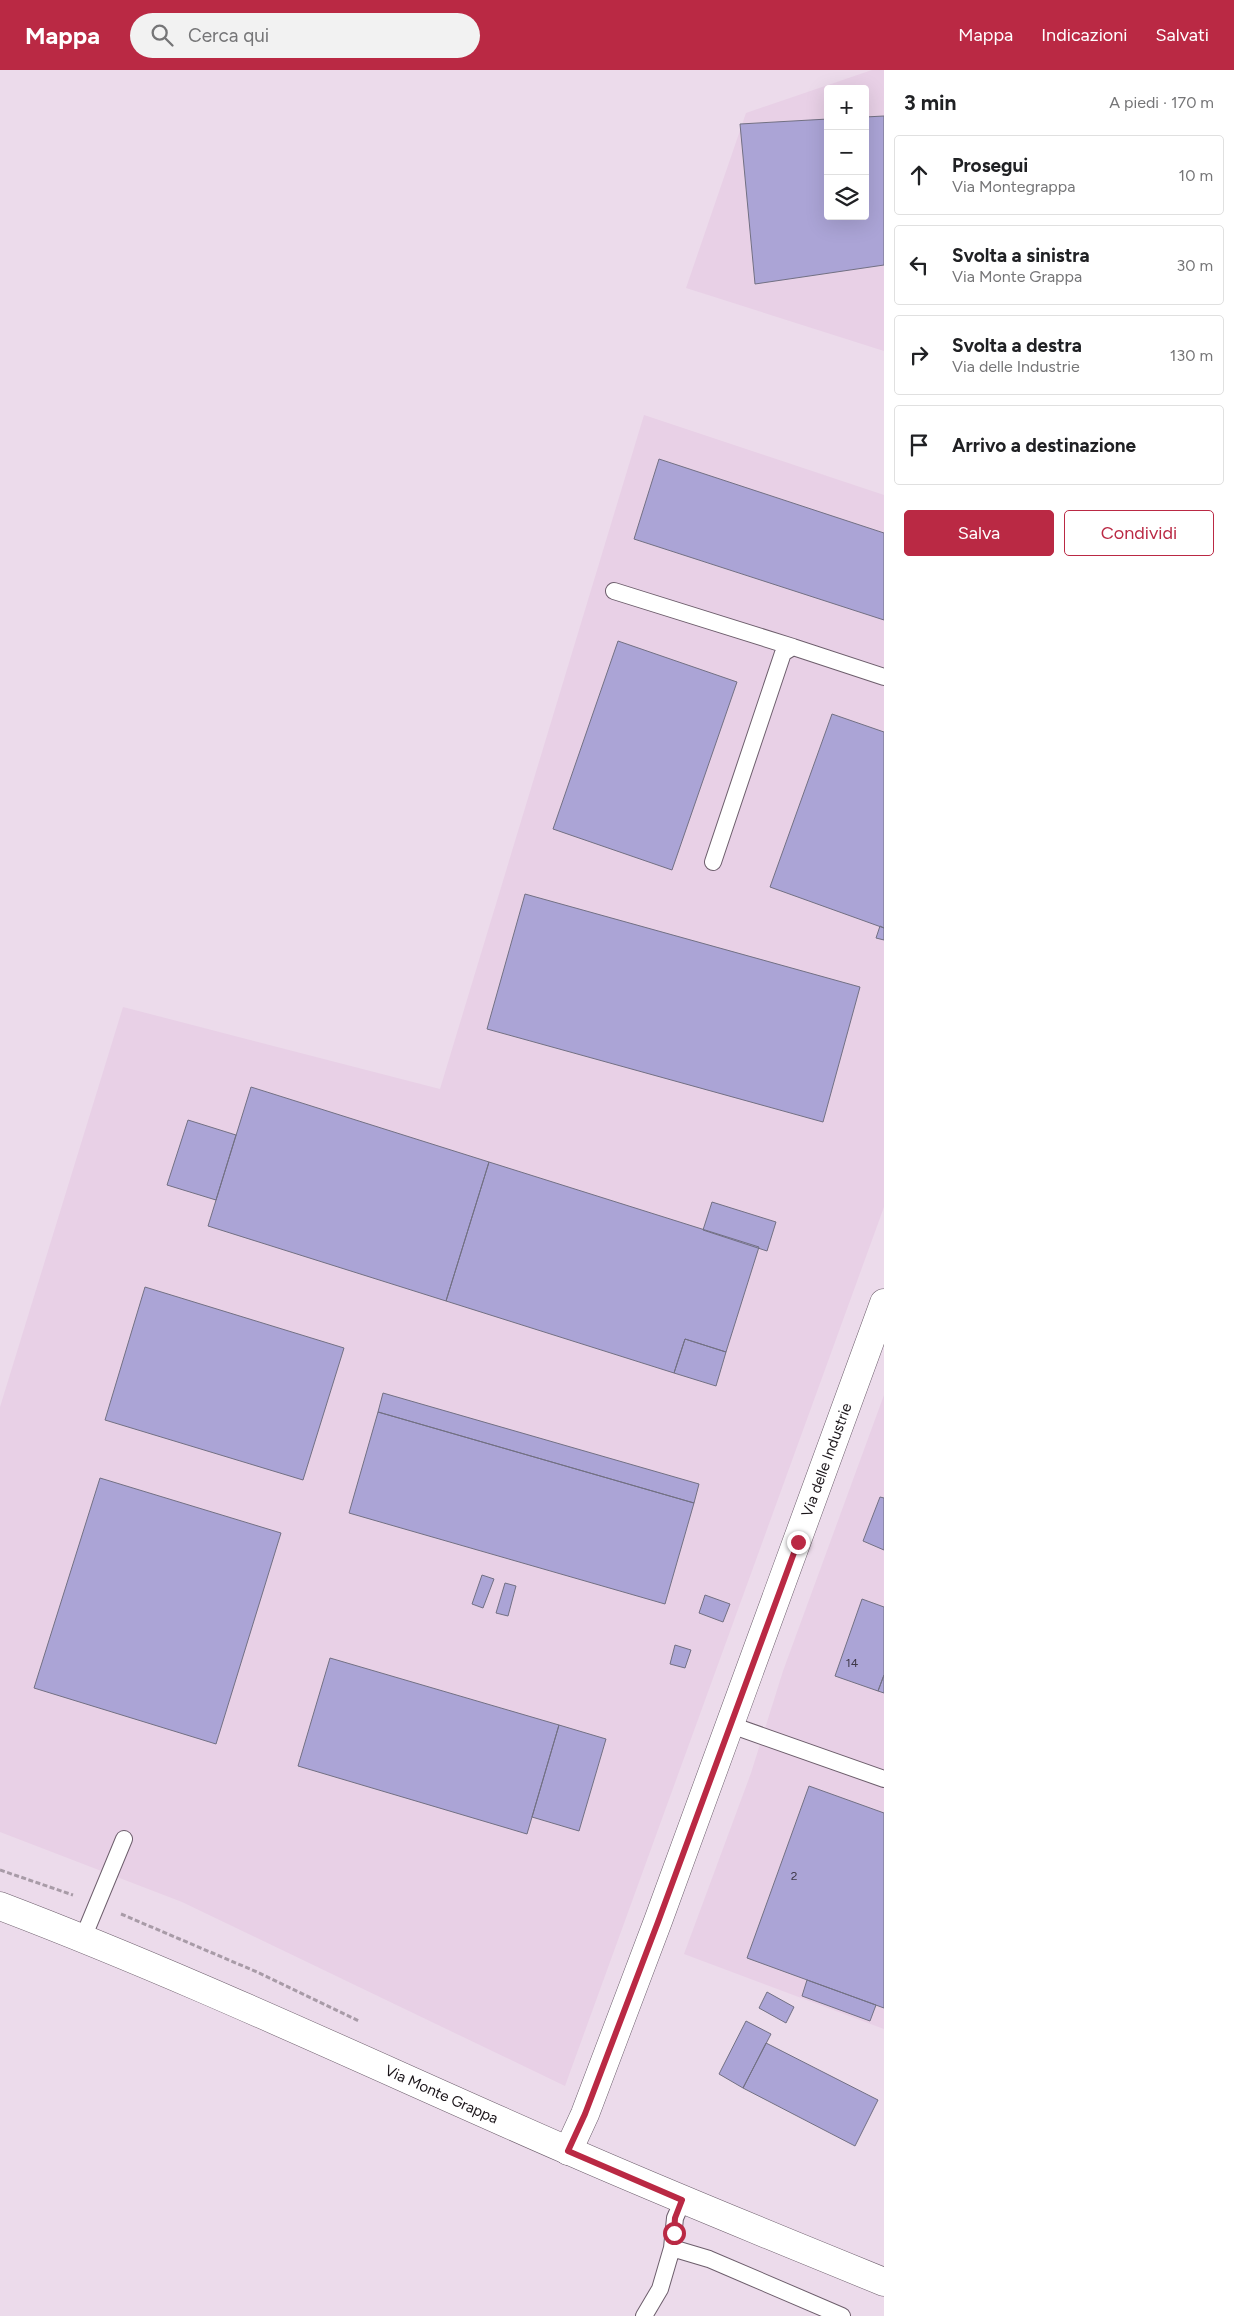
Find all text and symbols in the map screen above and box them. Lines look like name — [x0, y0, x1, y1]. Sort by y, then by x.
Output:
search box — [130, 13, 480, 58]
text: Mappa — [25, 21, 100, 50]
icon: search — [148, 21, 176, 49]
text: Cerca qui — [188, 24, 269, 47]
text: Mappa — [958, 24, 1013, 46]
text: Indicazioni — [1041, 24, 1127, 46]
text: Salvati — [1155, 24, 1209, 46]
map controls — [824, 85, 869, 220]
button: + — [824, 85, 869, 130]
text: 3 min — [904, 90, 956, 115]
text: A piedi · 170 m — [1109, 93, 1214, 112]
button: − — [824, 130, 869, 175]
text: Prosegui — [952, 154, 1028, 177]
icon: ahead — [905, 161, 933, 189]
text: 10 m — [1179, 166, 1213, 185]
button: layers — [824, 175, 869, 220]
text: Via Montegrappa — [952, 177, 1075, 196]
text: Svolta a sinistra — [952, 244, 1090, 267]
icon: left — [905, 251, 933, 279]
text: 30 m — [1176, 256, 1213, 275]
text: Via Monte Grappa — [952, 267, 1082, 286]
text: Svolta a destra — [952, 334, 1082, 357]
icon: right — [905, 341, 933, 369]
text: 130 m — [1170, 346, 1213, 365]
text: Via delle Industrie — [952, 357, 1080, 376]
icon: arrive — [905, 431, 933, 459]
text: Arrivo a destinazione — [952, 434, 1136, 457]
button: Salva — [904, 510, 1054, 556]
button: Condividi — [1064, 510, 1214, 556]
street label: Via delle Industrie — [798, 1401, 856, 1519]
route end — [787, 1531, 810, 1554]
house number: 14 — [846, 1656, 859, 1670]
house number: 2 — [791, 1869, 797, 1883]
street label: Via Monte Grappa — [382, 2061, 501, 2128]
route start — [663, 2222, 686, 2245]

